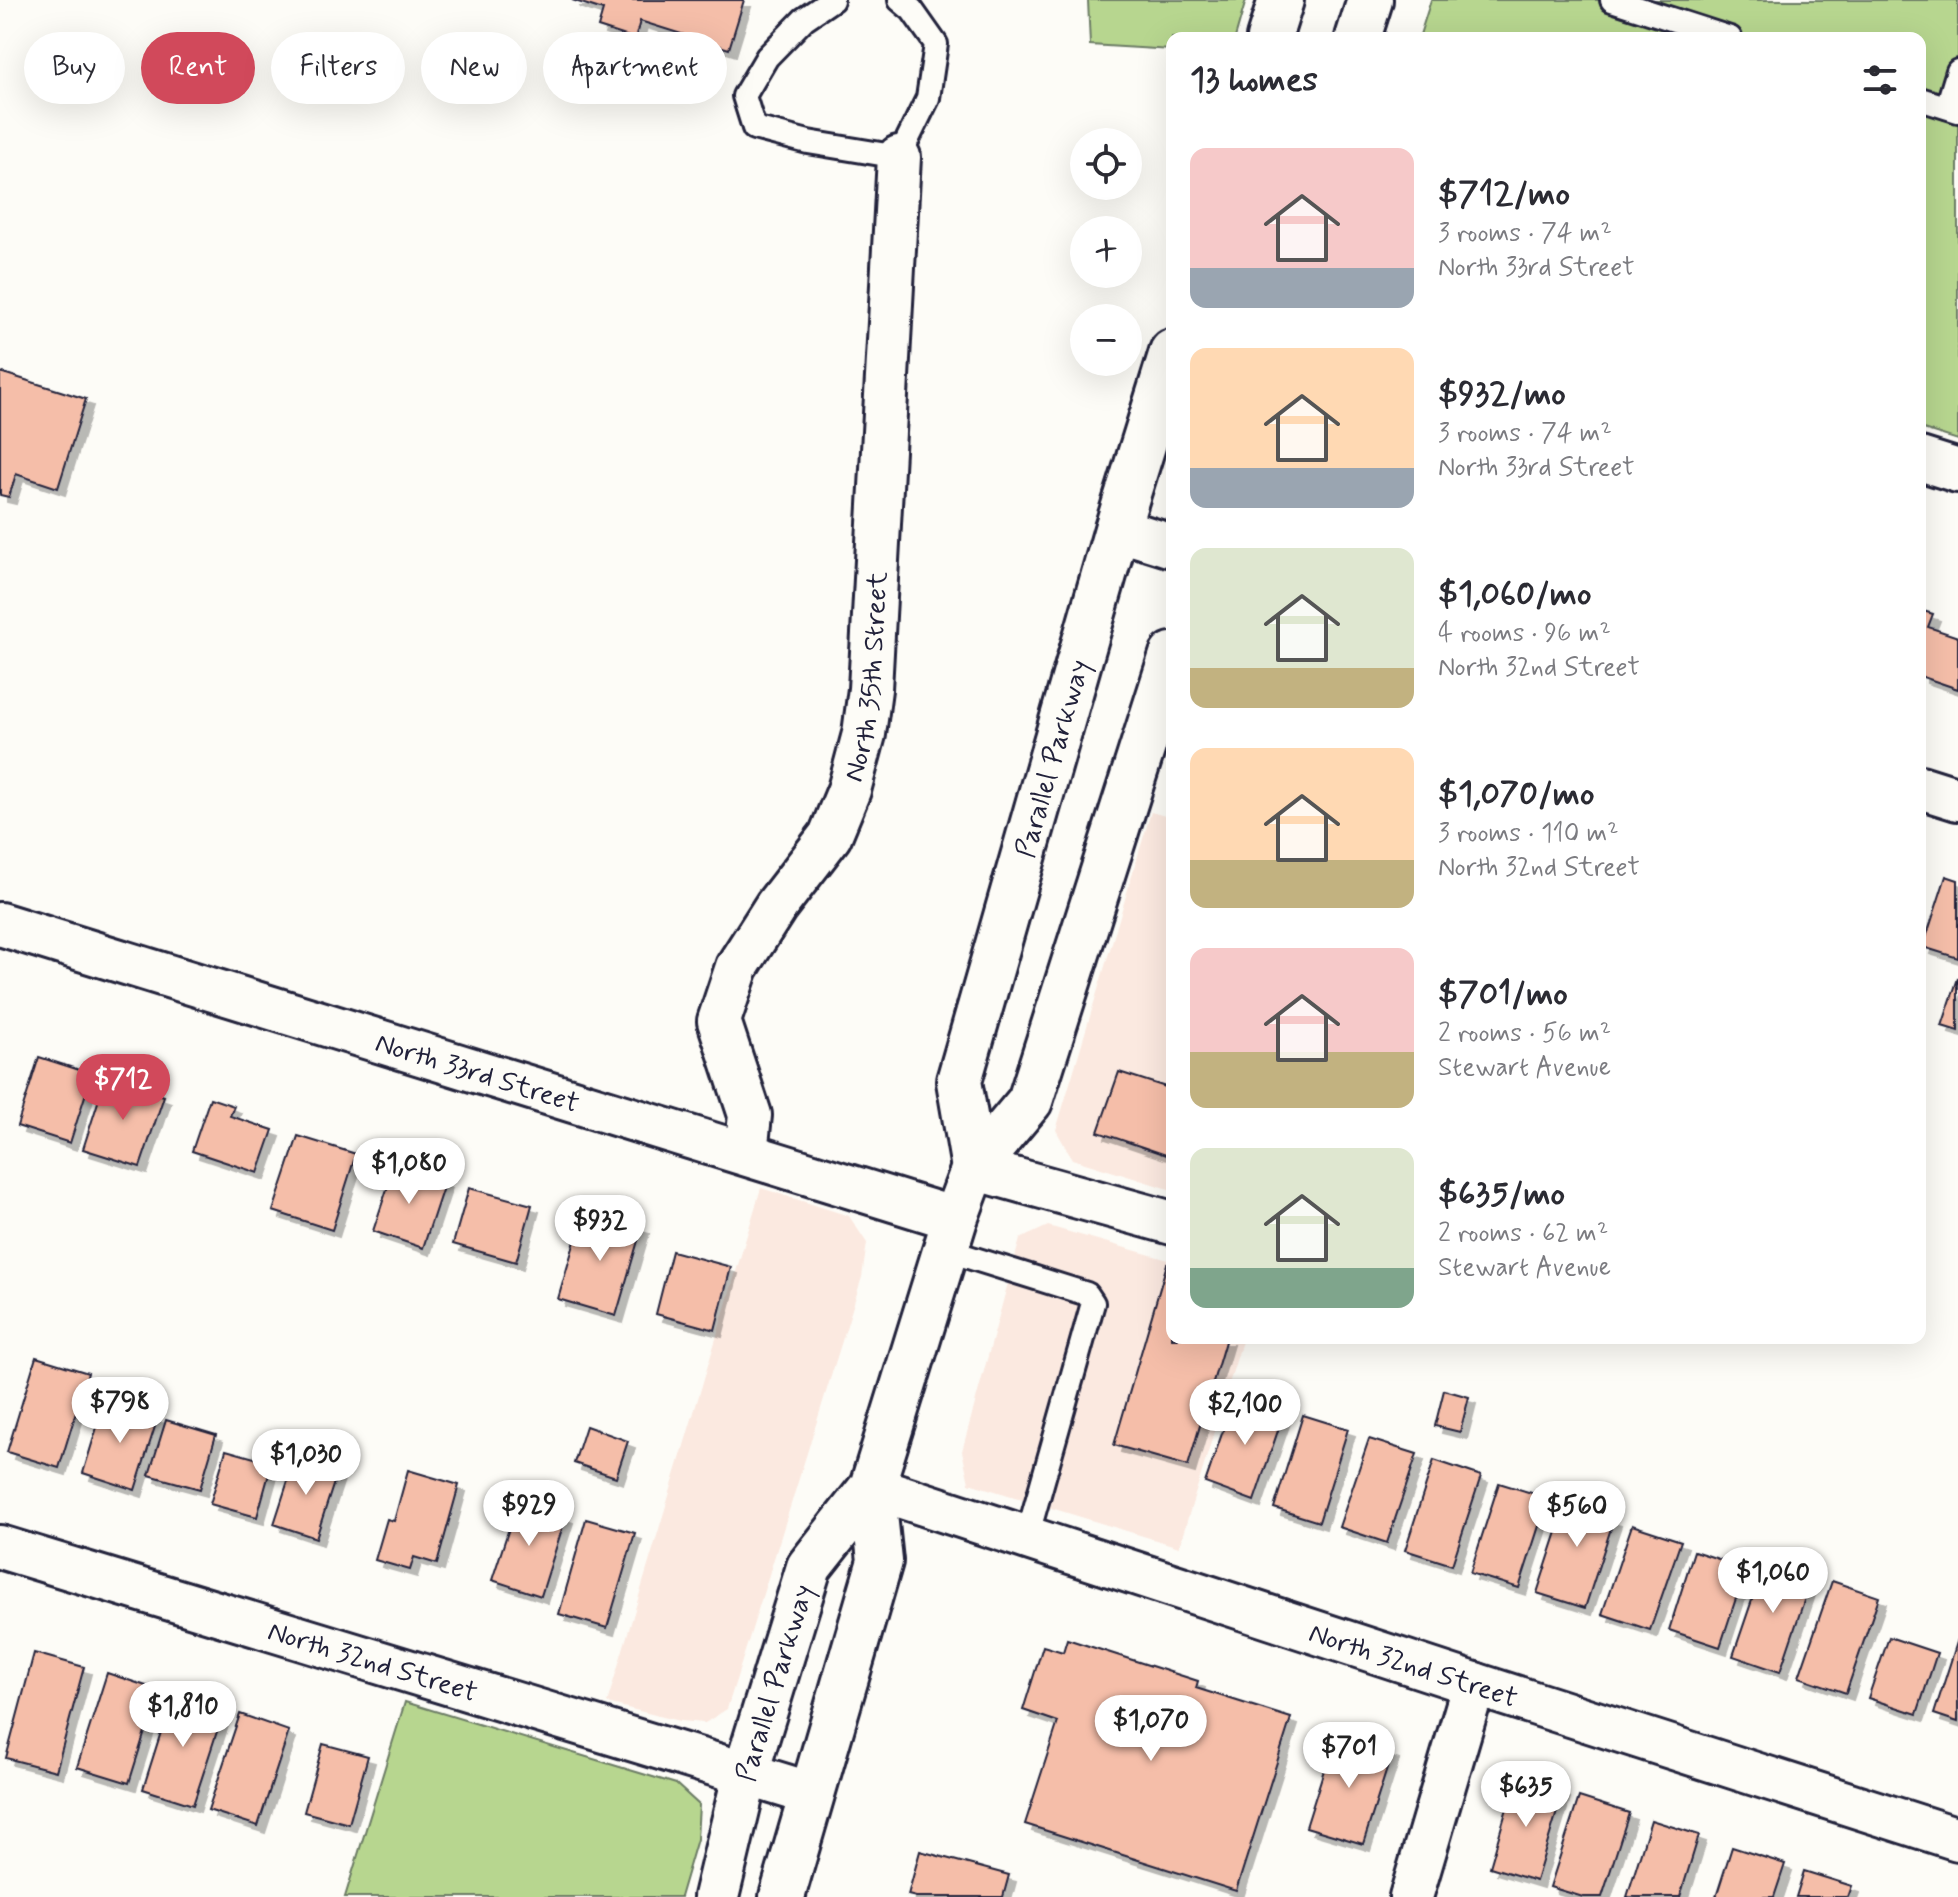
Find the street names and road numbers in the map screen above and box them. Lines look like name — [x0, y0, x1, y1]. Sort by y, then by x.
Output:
street label: North 35th Street — [836, 570, 897, 786]
street label: Parallel Parkway — [1008, 656, 1100, 862]
street label: North 33rd Street — [370, 1025, 584, 1123]
street label: Parallel Parkway — [728, 1580, 824, 1785]
street label: North 32nd Street — [263, 1614, 482, 1712]
street label: North 32nd Street — [1304, 1615, 1522, 1718]

